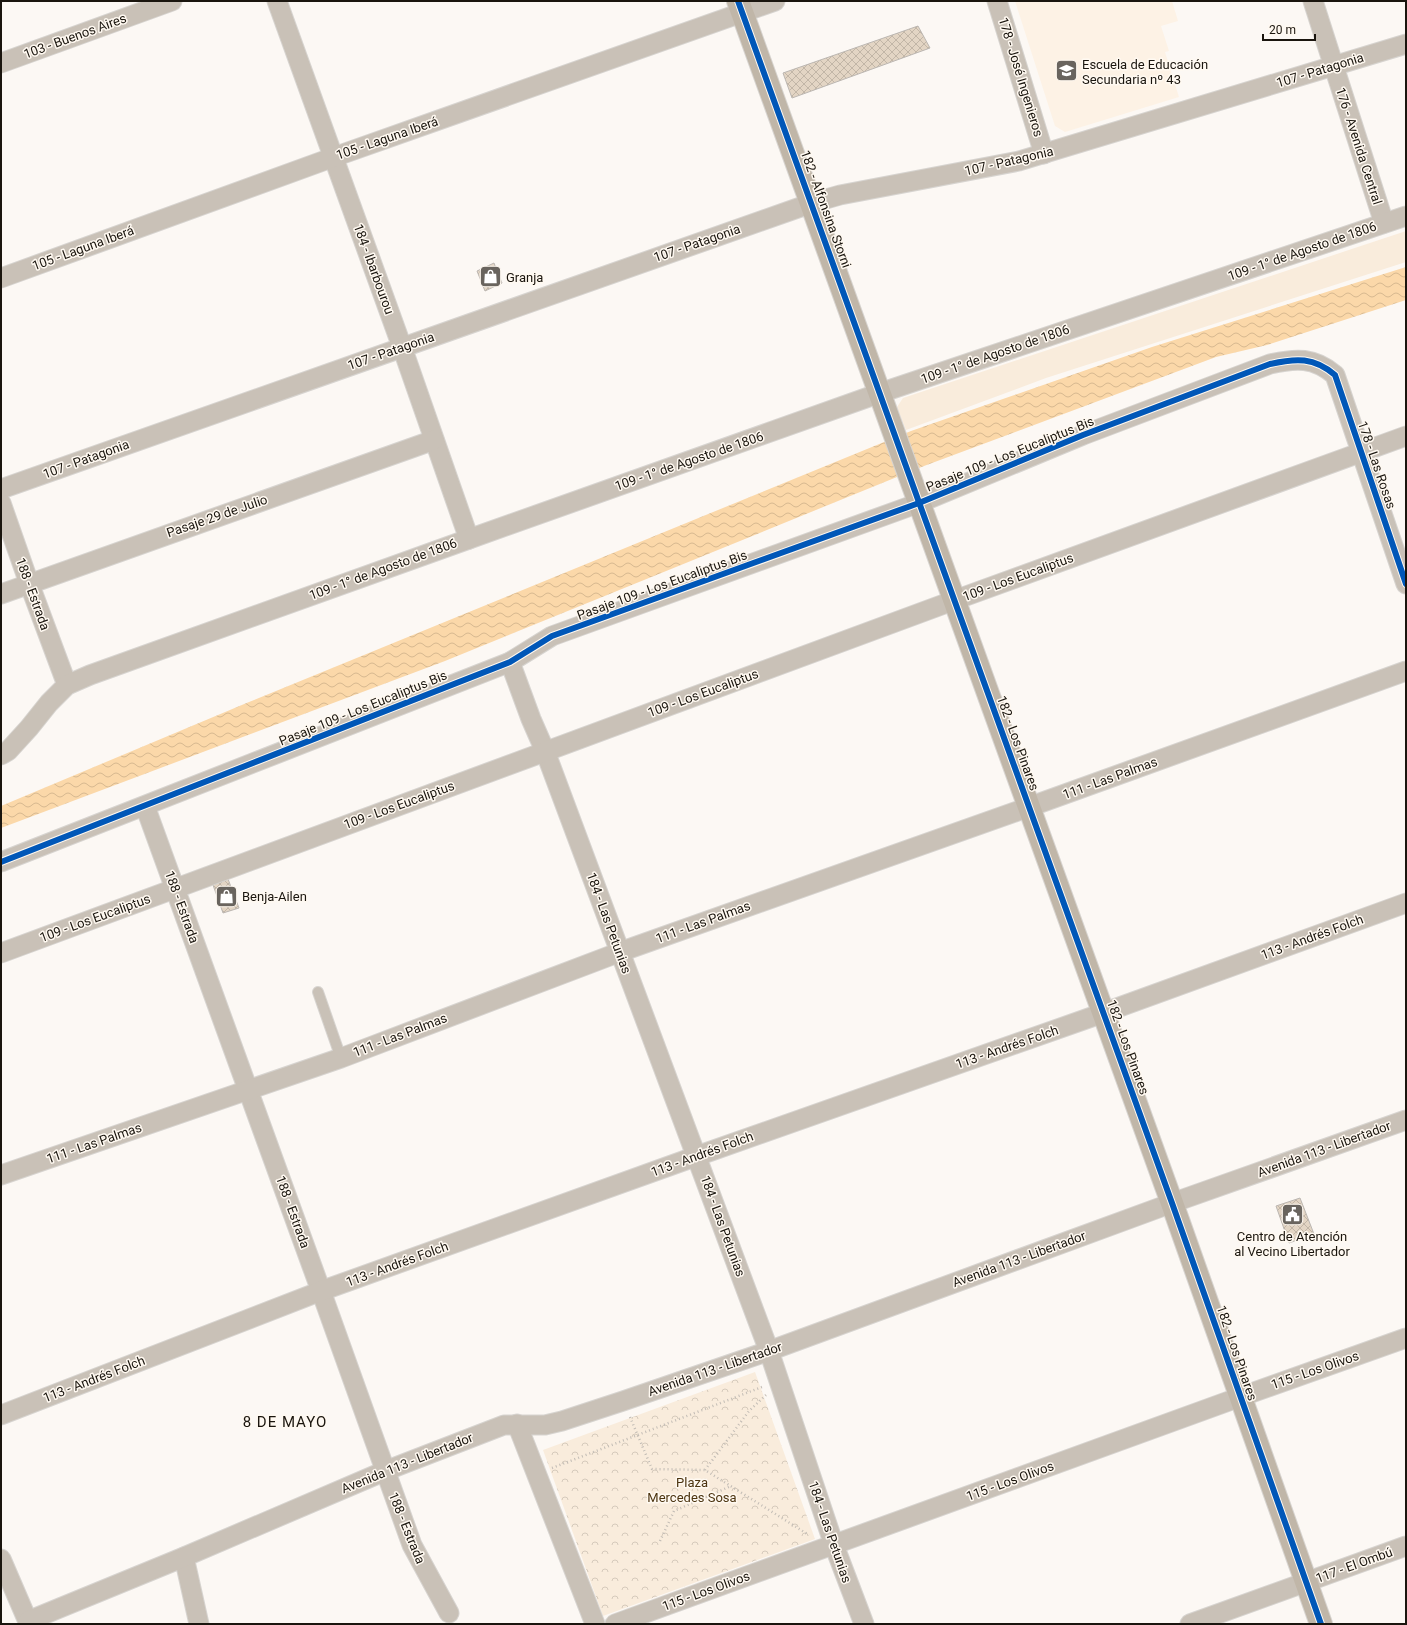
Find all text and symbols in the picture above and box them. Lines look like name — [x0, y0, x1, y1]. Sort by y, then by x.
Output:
street label: 103 - Buenos Aires — [22, 10, 129, 62]
street label: 178 - José Ingenieros — [996, 16, 1046, 139]
scale bar — [1263, 16, 1315, 42]
text: 20 m — [1269, 23, 1296, 37]
street label: 107 - Patagonia — [1274, 50, 1366, 90]
place label: Escuela de Educación Secundaria nº 43 — [1082, 57, 1208, 87]
school or university icon: Escuela de Educación Secundaria nº 43 — [1053, 58, 1079, 84]
street label: 176 - Avenida Central — [1333, 85, 1385, 207]
street label: 105 - Laguna Iberá — [334, 114, 440, 162]
street label: 107 - Patagonia — [963, 143, 1055, 179]
street label: 182 - Alfonsina Storni — [798, 148, 854, 270]
street label: 109 - 1° de Agosto de 1806 — [1226, 218, 1378, 284]
street label: 107 - Patagonia — [652, 221, 742, 265]
street label: 184 - Ibarbourou — [351, 222, 397, 316]
street label: 105 - Laguna Iberá — [30, 223, 136, 273]
shop icon: Granja — [477, 264, 503, 290]
place label: Granja — [506, 270, 543, 285]
street label: 109 - 1° de Agosto de 1806 — [919, 321, 1071, 387]
street label: 107 - Patagonia — [346, 329, 436, 373]
street label: Pasaje 109 - Los Eucaliptus Bis — [924, 413, 1096, 495]
street label: 178 - Las Rosas — [1355, 419, 1399, 511]
street label: 109 - 1° de Agosto de 1806 — [613, 428, 765, 494]
street label: 107 - Patagonia — [41, 436, 131, 482]
street label: Pasaje 29 de Julio — [165, 492, 269, 540]
street label: 109 - 1° de Agosto de 1806 — [307, 535, 459, 603]
street label: Pasaje 109 - Los Eucaliptus Bis — [575, 547, 749, 623]
street label: 109 - Los Eucaliptus — [961, 550, 1076, 604]
street label: 188 - Estrada — [13, 556, 53, 632]
street label: 109 - Los Eucaliptus — [646, 666, 761, 720]
street label: Pasaje 109 - Los Eucaliptus Bis — [277, 667, 449, 749]
street label: 182 - Los Pinares — [994, 694, 1042, 793]
street label: 111 - Las Palmas — [1061, 754, 1160, 802]
street label: 109 - Los Eucaliptus — [342, 778, 457, 832]
street label: 188 - Estrada — [162, 869, 202, 945]
street label: 184 - Las Petunias — [584, 870, 634, 976]
shop icon: Benja-Ailen — [213, 883, 239, 909]
place label: Benja-Ailen — [242, 889, 307, 904]
street label: 109 - Los Eucaliptus — [38, 891, 153, 945]
street label: 111 - Las Palmas — [654, 898, 753, 946]
street label: 113 - Andrés Folch — [1259, 912, 1365, 962]
street label: 182 - Los Pinares — [1104, 998, 1152, 1097]
street label: 111 - Las Palmas — [351, 1010, 449, 1060]
street label: 113 - Andrés Folch — [954, 1022, 1060, 1072]
street label: Avenida 113 - Libertador — [1255, 1118, 1393, 1180]
street label: 111 - Las Palmas — [45, 1120, 144, 1166]
street label: 113 - Andrés Folch — [649, 1129, 755, 1179]
street label: 184 - Las Petunias — [698, 1173, 748, 1279]
street label: 188 - Estrada — [273, 1174, 313, 1250]
public building icon: Centro de Atención al Vecino Libertador — [1279, 1201, 1305, 1227]
street label: Avenida 113 - Libertador — [950, 1228, 1088, 1290]
place label: Centro de Atención al Vecino Libertador — [1234, 1229, 1350, 1259]
street label: 113 - Andrés Folch — [344, 1239, 450, 1289]
street label: 182 - Los Pinares — [1214, 1303, 1260, 1403]
street label: Avenida 113 - Libertador — [646, 1339, 785, 1399]
street label: 115 - Los Olivos — [1269, 1348, 1361, 1392]
street label: 113 - Andrés Folch — [41, 1353, 147, 1405]
district label: 8 DE MAYO — [243, 1413, 327, 1431]
street label: Avenida 113 - Libertador — [339, 1429, 476, 1496]
street label: 115 - Los Olivos — [964, 1458, 1056, 1504]
park label: Plaza Mercedes Sosa — [647, 1475, 737, 1505]
street label: 184 - Las Petunias — [806, 1479, 855, 1585]
street label: 188 - Estrada — [386, 1490, 428, 1566]
street label: 117 - El Ombú — [1314, 1544, 1394, 1586]
street label: 115 - Los Olivos — [660, 1568, 752, 1614]

